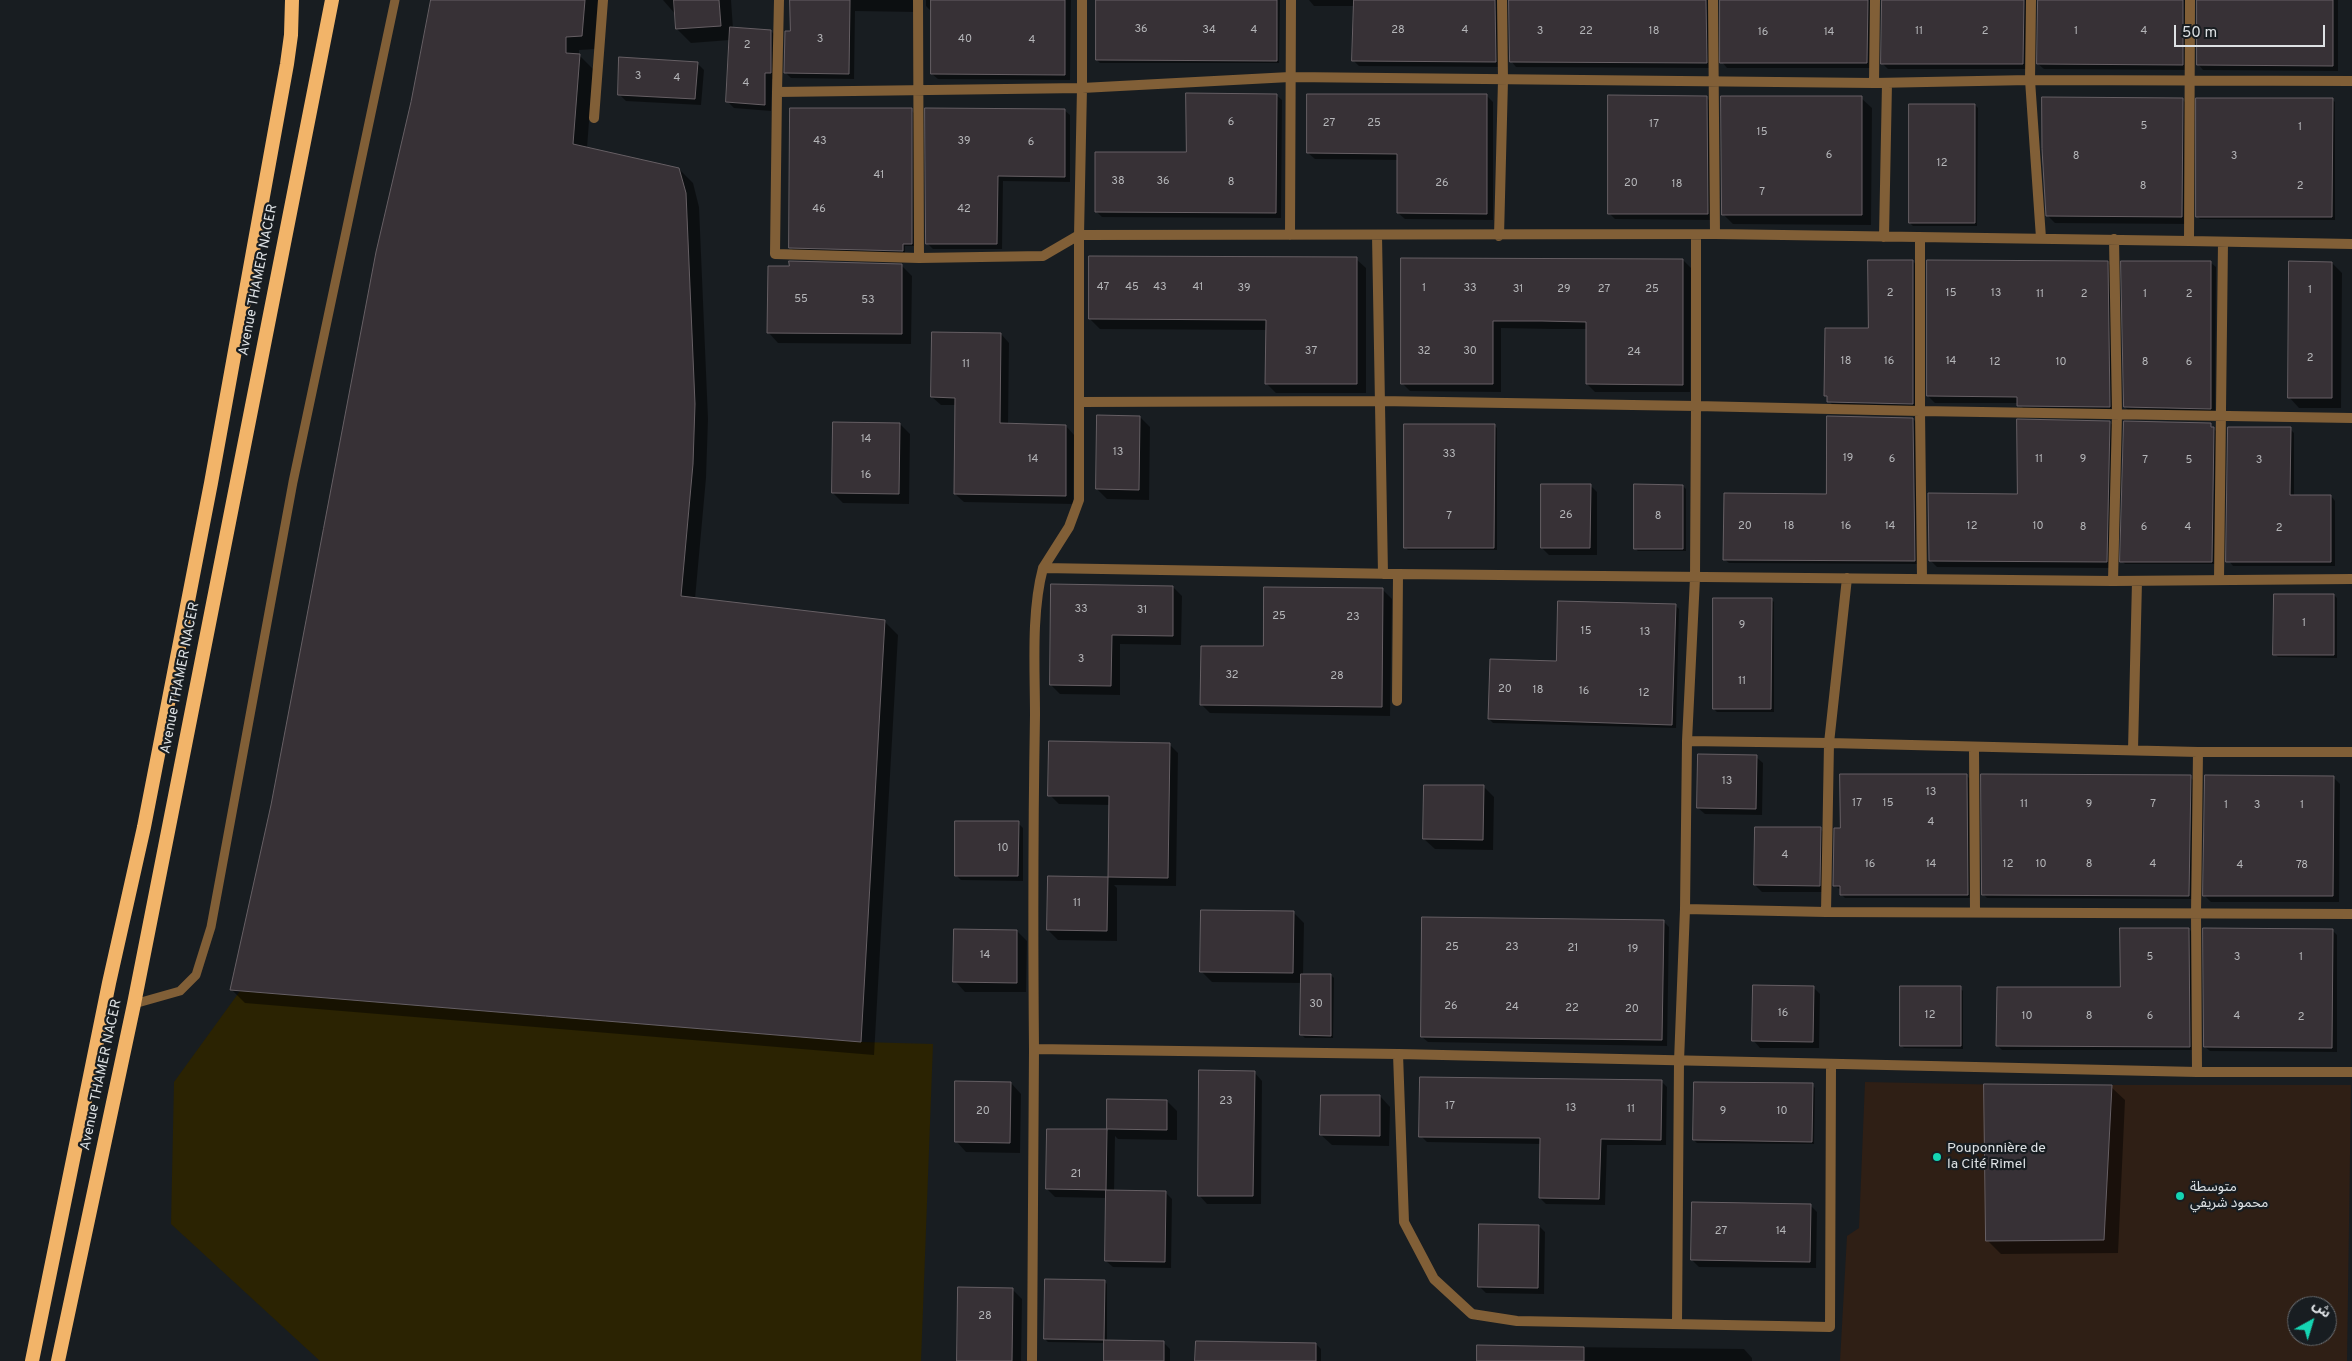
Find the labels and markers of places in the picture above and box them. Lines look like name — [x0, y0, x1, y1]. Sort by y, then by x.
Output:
place label: Pouponnière de la Cité Rimel — [1947, 1141, 2046, 1174]
marker: Pouponnière de la Cité Rimel — [1931, 1151, 1943, 1163]
place label: متوسطة محمود شريفي — [2190, 1180, 2268, 1212]
marker: متوسطة محمود شريفي — [2174, 1190, 2186, 1202]

